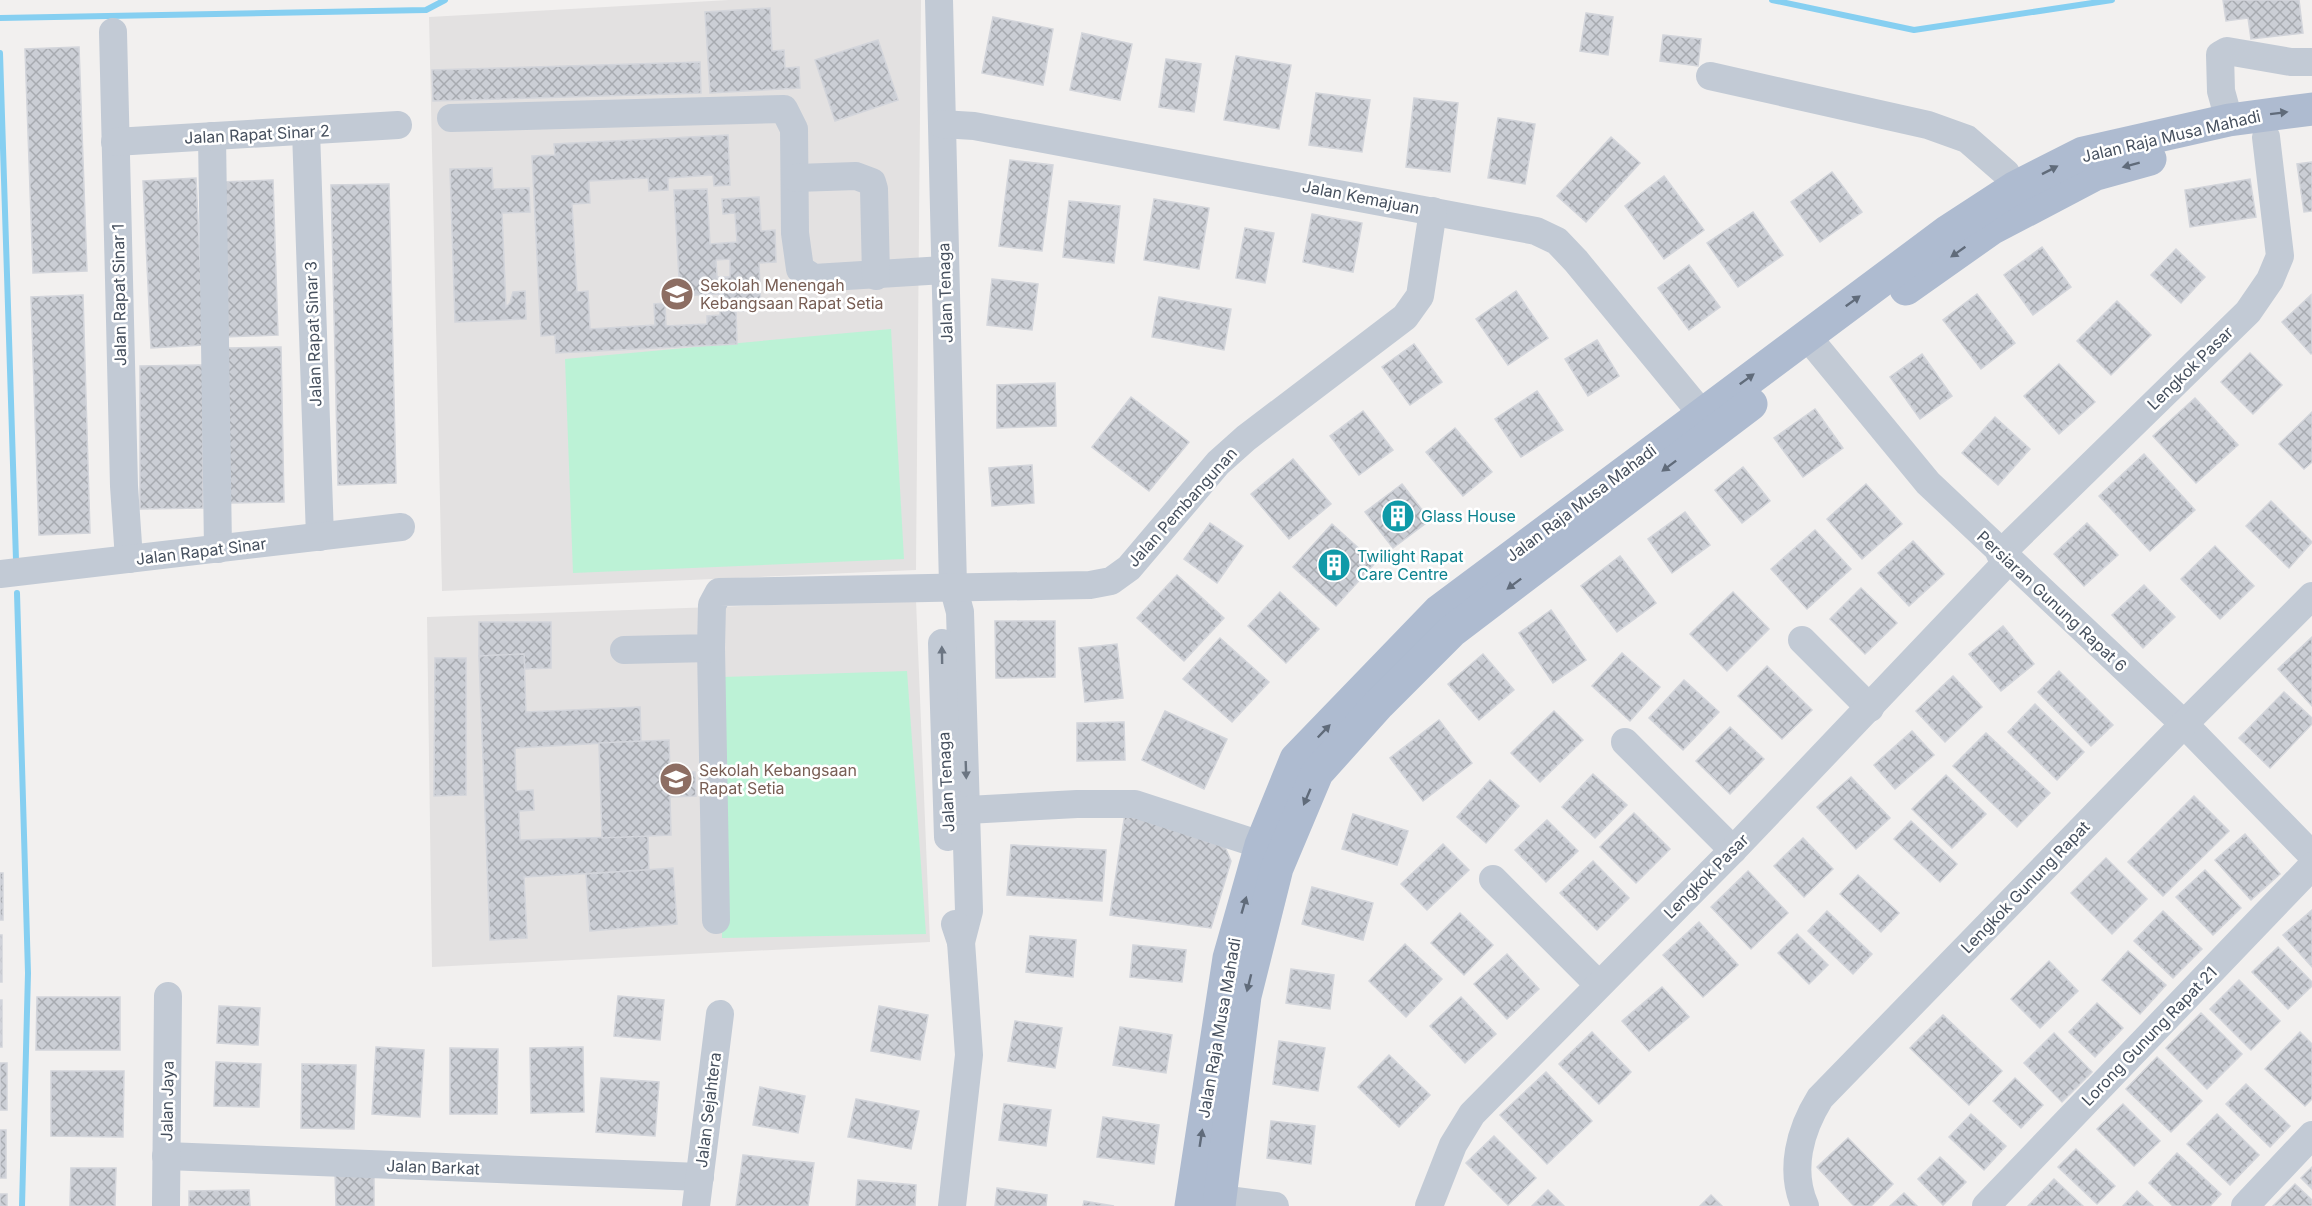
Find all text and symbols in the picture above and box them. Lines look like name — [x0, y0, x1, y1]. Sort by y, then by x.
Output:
street label: Jalan Raja Musa Mahadi — [2080, 106, 2262, 166]
one-way arrow — [2270, 108, 2289, 118]
street label: Jalan Rapat Sinar 2 — [184, 120, 330, 148]
one-way arrow — [2122, 160, 2140, 170]
one-way arrow — [2042, 165, 2059, 174]
street label: Jalan Kemajuan — [1301, 176, 1421, 218]
street label: Jalan Rapat Sinar 1 — [108, 224, 130, 366]
street label: Jalan Tenaga — [933, 242, 957, 344]
one-way arrow — [1951, 246, 1967, 258]
street label: Jalan Rapat Sinar 3 — [300, 261, 326, 407]
place label: Sekolah Menengah Kebangsaan Rapat Setia — [700, 275, 884, 313]
school or university icon: Sekolah Menengah Kebangsaan Rapat Setia — [659, 276, 695, 312]
one-way arrow — [1846, 295, 1861, 307]
street label: Lengkok Pasar — [2143, 322, 2237, 414]
one-way arrow — [1738, 373, 1754, 385]
street label: Jalan Raja Musa Mahadi — [1502, 440, 1660, 566]
street label: Jalan Pembangunan — [1123, 443, 1241, 571]
one-way arrow — [1662, 460, 1678, 472]
building icon: Glass House — [1380, 498, 1416, 534]
place label: Glass House — [1421, 506, 1516, 526]
street label: Persiaran Gunung Rapat 6 — [1973, 526, 2131, 676]
street label: Jalan Rapat Sinar — [135, 533, 267, 569]
place label: Twilight Rapat Care Centre — [1357, 546, 1463, 584]
building icon: Twilight Rapat Care Centre — [1316, 547, 1352, 583]
one-way arrow — [1506, 577, 1521, 589]
one-way arrow — [938, 645, 947, 664]
one-way arrow — [1316, 724, 1330, 738]
street label: Jalan Tenaga — [933, 731, 959, 833]
place label: Sekolah Kebangsaan Rapat Setia — [699, 760, 857, 798]
one-way arrow — [961, 760, 970, 779]
school or university icon: Sekolah Kebangsaan Rapat Setia — [658, 761, 694, 797]
one-way arrow — [1302, 789, 1312, 807]
street label: Lengkok Gunung Rapat — [1957, 817, 2093, 957]
street label: Lengkok Pasar — [1659, 829, 1753, 923]
one-way arrow — [1240, 896, 1249, 914]
street label: Jalan Raja Musa Mahadi — [1193, 936, 1245, 1120]
street label: Lorong Gunung Rapat 21 — [2077, 962, 2221, 1110]
one-way arrow — [1243, 974, 1253, 992]
street label: Jalan Sejahtera — [691, 1051, 725, 1169]
street label: Jalan Jaya — [156, 1060, 178, 1142]
one-way arrow — [1196, 1128, 1205, 1147]
street label: Jalan Barkat — [386, 1155, 480, 1179]

